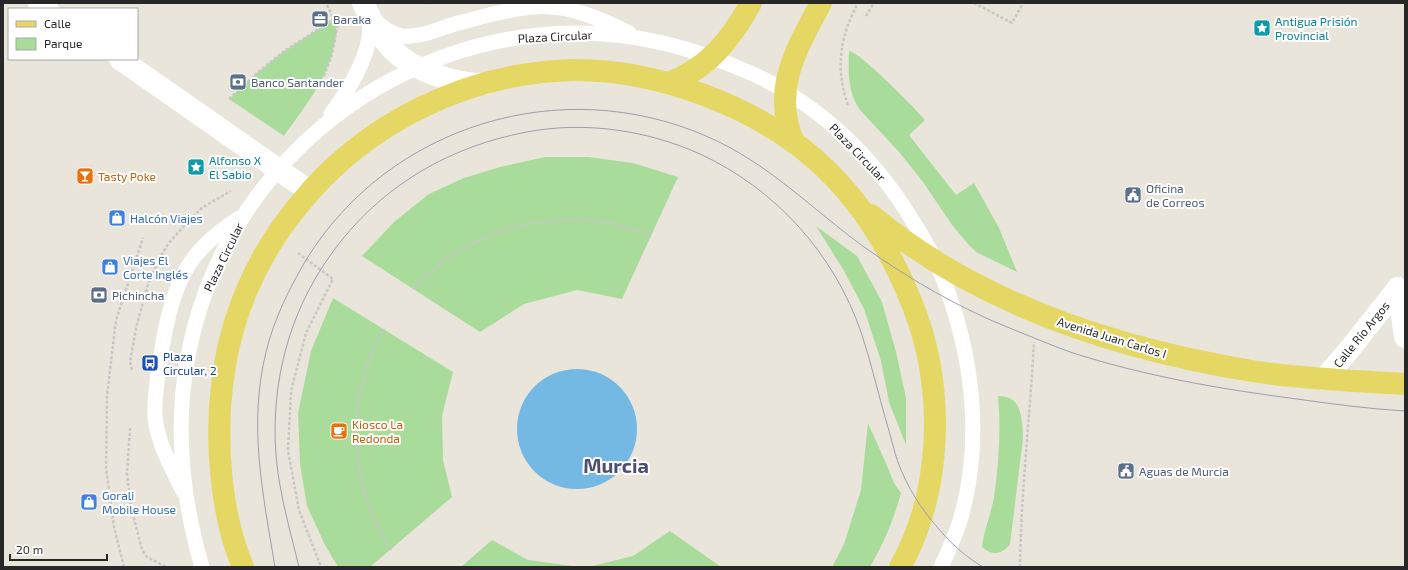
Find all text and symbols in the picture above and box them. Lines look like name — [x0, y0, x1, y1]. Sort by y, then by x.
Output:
legend — [8, 8, 138, 60]
office icon: Baraka — [310, 9, 330, 29]
place label: Baraka — [333, 12, 371, 26]
place label: Antigua Prisión Provincial — [1275, 14, 1358, 42]
text: Calle — [44, 16, 71, 30]
place icon: Antigua Prisión Provincial — [1252, 18, 1272, 38]
street label: Plaza Circular — [517, 27, 593, 45]
text: Parque — [44, 36, 82, 50]
bank icon: Banco Santander — [228, 72, 248, 92]
place label: Banco Santander — [251, 75, 344, 89]
street label: Plaza Circular — [827, 120, 889, 184]
place label: Alfonso X El Sabio — [209, 153, 262, 181]
place icon: Alfonso X El Sabio — [186, 157, 206, 177]
bar icon: Tasty Poke — [75, 166, 95, 186]
place label: Tasty Poke — [98, 169, 156, 183]
place label: Oficina de Correos — [1146, 181, 1204, 209]
public building icon: Oficina de Correos — [1123, 185, 1143, 205]
shop icon: Halcón Viajes — [107, 208, 127, 228]
place label: Halcón Viajes — [130, 211, 203, 226]
street label: Plaza Circular — [200, 220, 246, 294]
place label: Viajes El Corte Inglés — [123, 253, 188, 281]
shop icon: Viajes El Corte Inglés — [100, 257, 120, 277]
bank icon: Pichincha — [89, 285, 109, 305]
place label: Pichincha — [112, 288, 164, 302]
street label: Calle Río Argos — [1330, 298, 1392, 370]
street label: Avenida Juan Carlos I — [1056, 314, 1168, 360]
place label: Plaza Circular, 2 — [163, 349, 217, 377]
bus stop icon: Plaza Circular, 2 — [140, 353, 160, 373]
place label: Kiosco La Redonda — [352, 417, 403, 445]
cafe icon: Kiosco La Redonda — [329, 421, 349, 441]
district label: Murcia — [583, 453, 649, 477]
public building icon: Aguas de Murcia — [1116, 461, 1136, 481]
place label: Aguas de Murcia — [1139, 464, 1229, 478]
place label: Gorali Mobile House — [102, 488, 176, 516]
shop icon: Gorali Mobile House — [79, 492, 99, 512]
scale bar — [10, 536, 107, 562]
text: 20 m — [16, 542, 43, 556]

